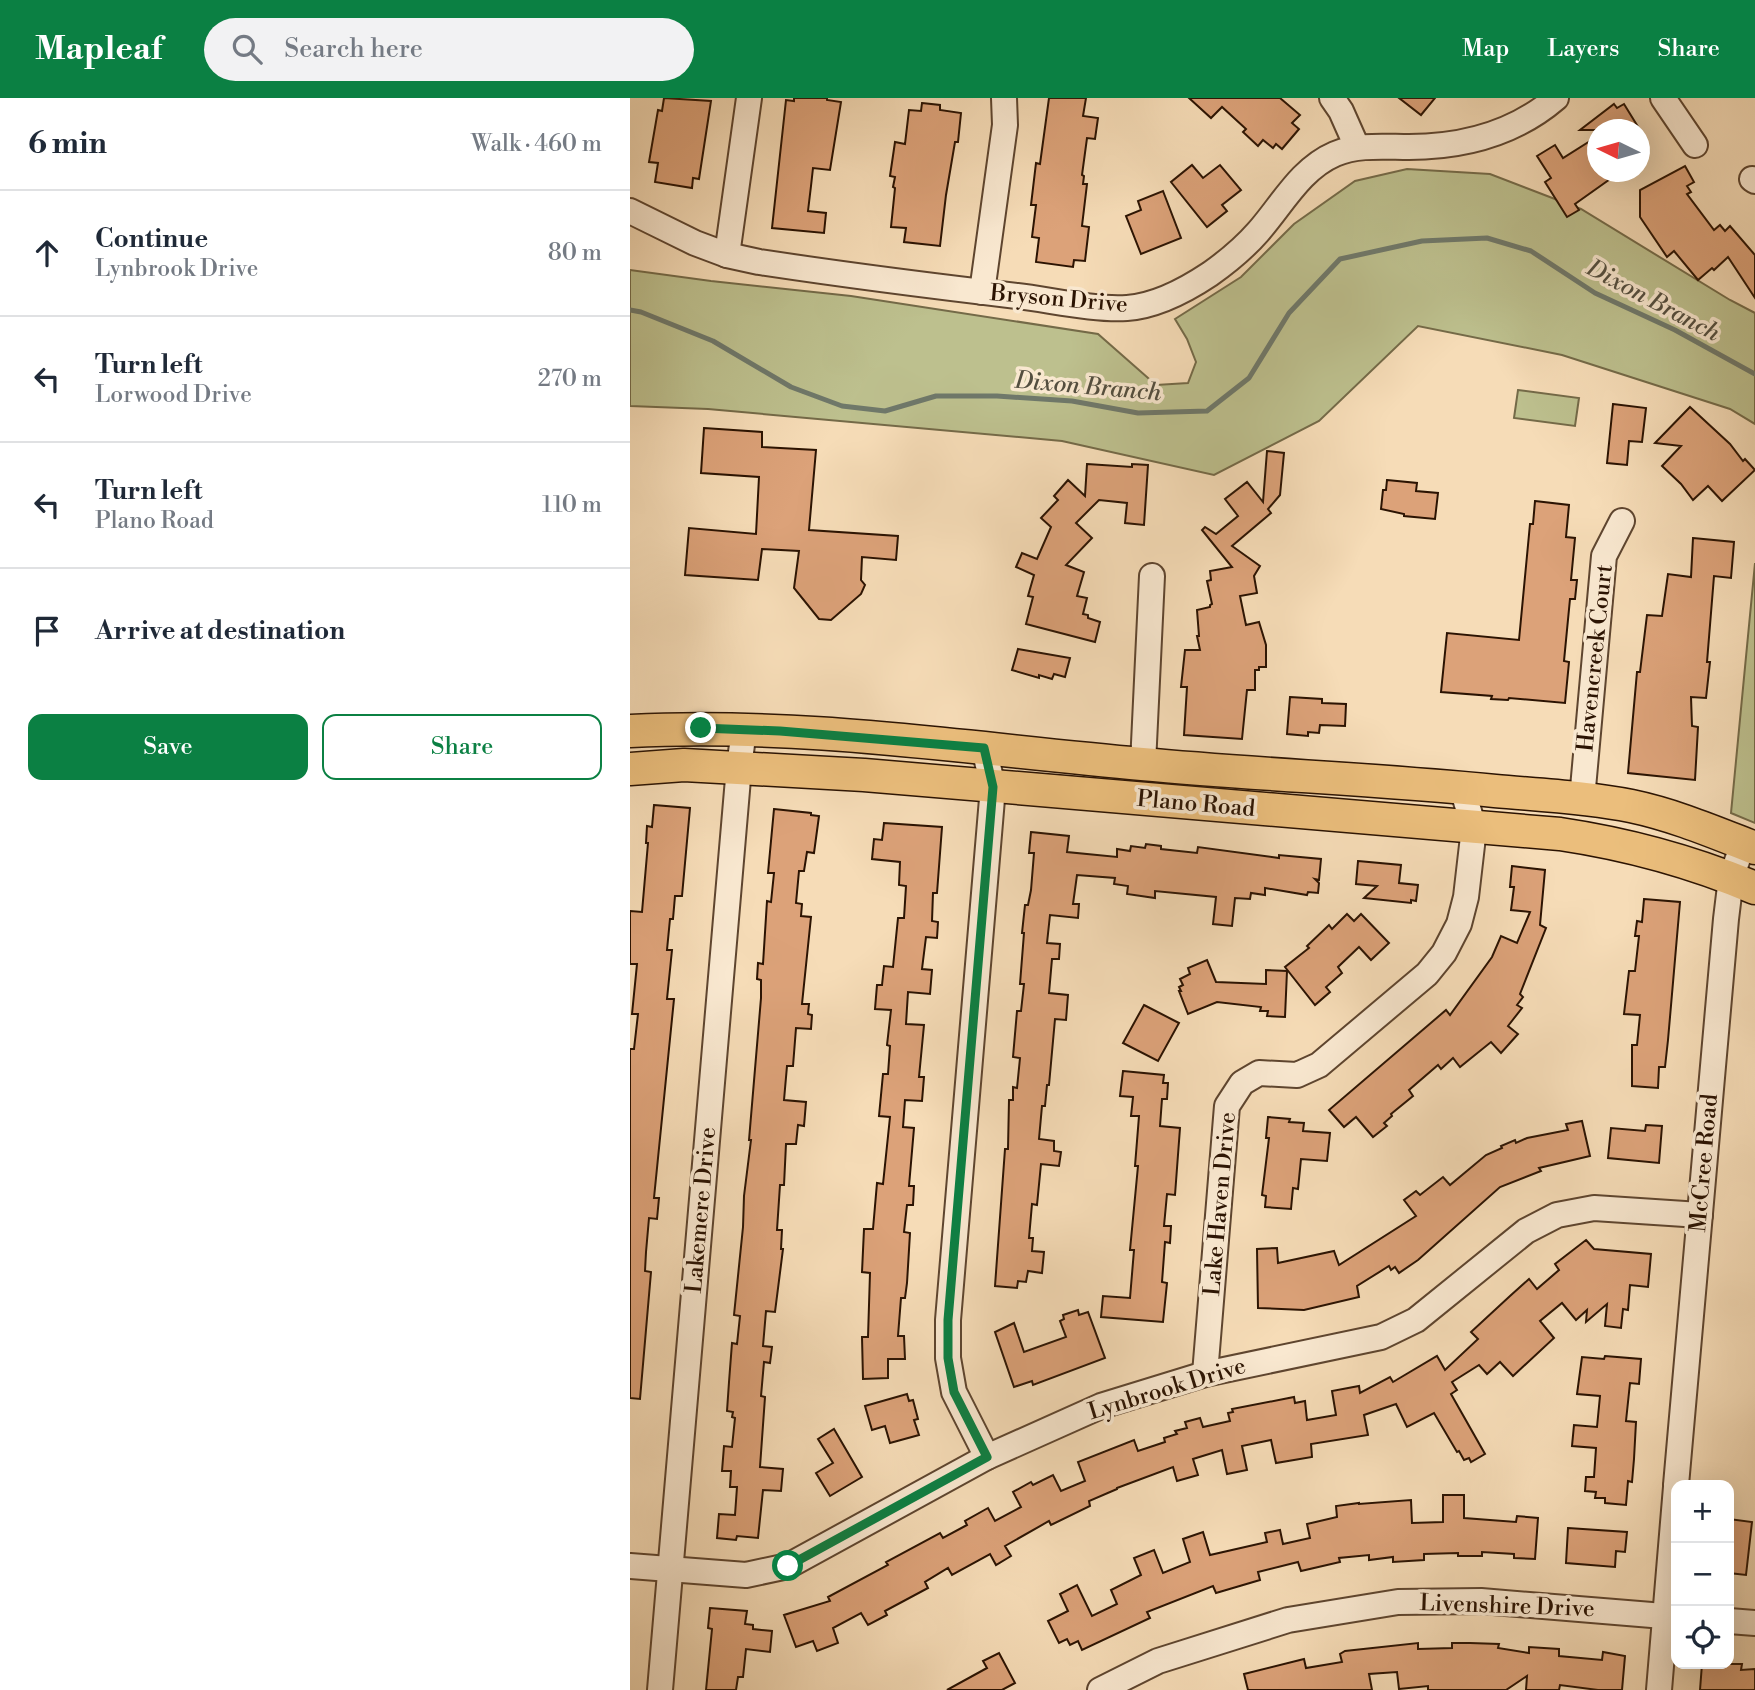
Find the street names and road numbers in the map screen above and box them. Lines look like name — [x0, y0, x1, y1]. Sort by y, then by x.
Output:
street label: Bryson Drive — [988, 279, 1129, 319]
street label: Havencreek Court — [1571, 563, 1619, 753]
street label: Plano Road — [1136, 785, 1256, 823]
street label: McCree Road — [1684, 1093, 1724, 1233]
street label: Lake Haven Drive — [1198, 1111, 1242, 1297]
street label: Lakemere Drive — [680, 1126, 722, 1294]
street label: Lynbrook Drive — [1085, 1352, 1249, 1426]
street label: Livenshire Drive — [1419, 1589, 1595, 1623]

